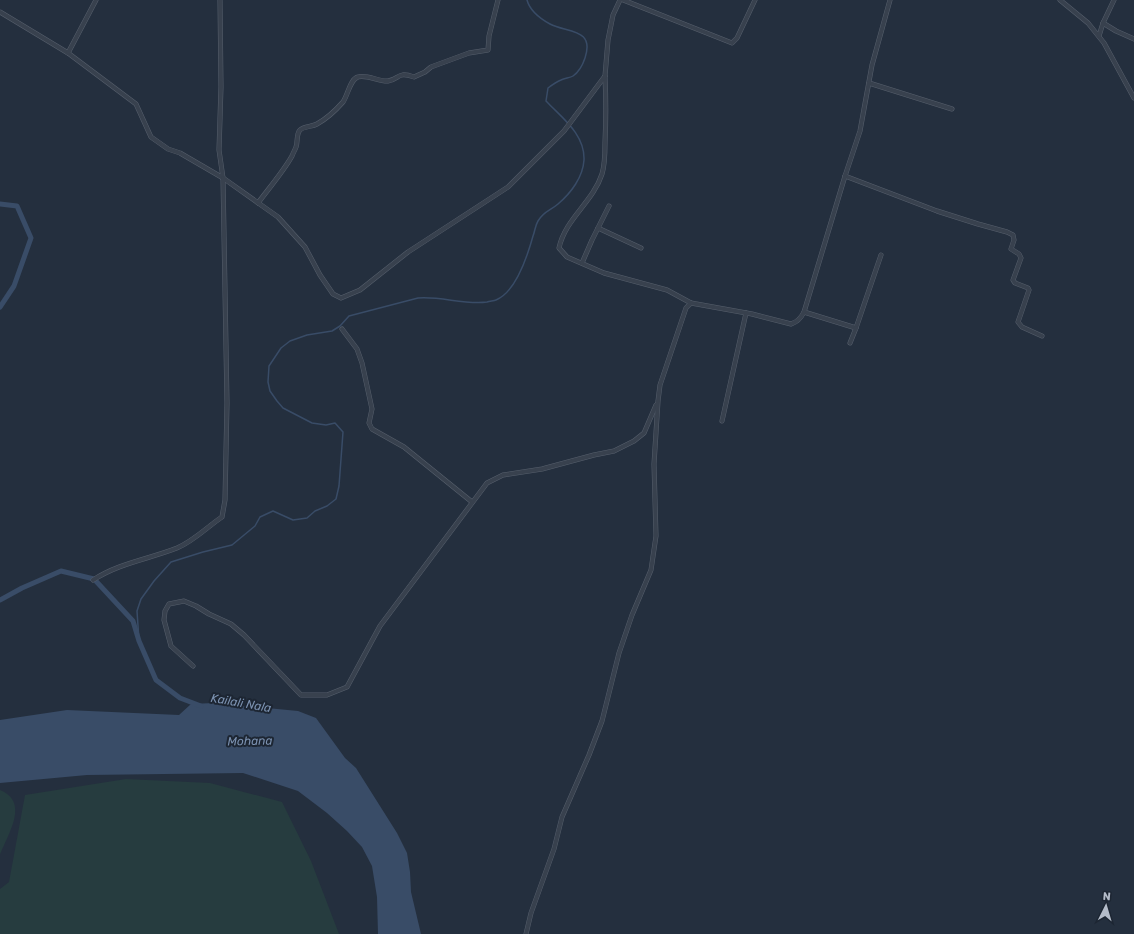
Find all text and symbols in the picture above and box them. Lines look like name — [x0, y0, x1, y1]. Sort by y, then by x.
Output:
water label: Kailali Nala — [210, 691, 272, 715]
water label: Mohana — [227, 734, 273, 748]
north arrow — [1086, 886, 1126, 926]
text: N — [1102, 890, 1111, 903]

